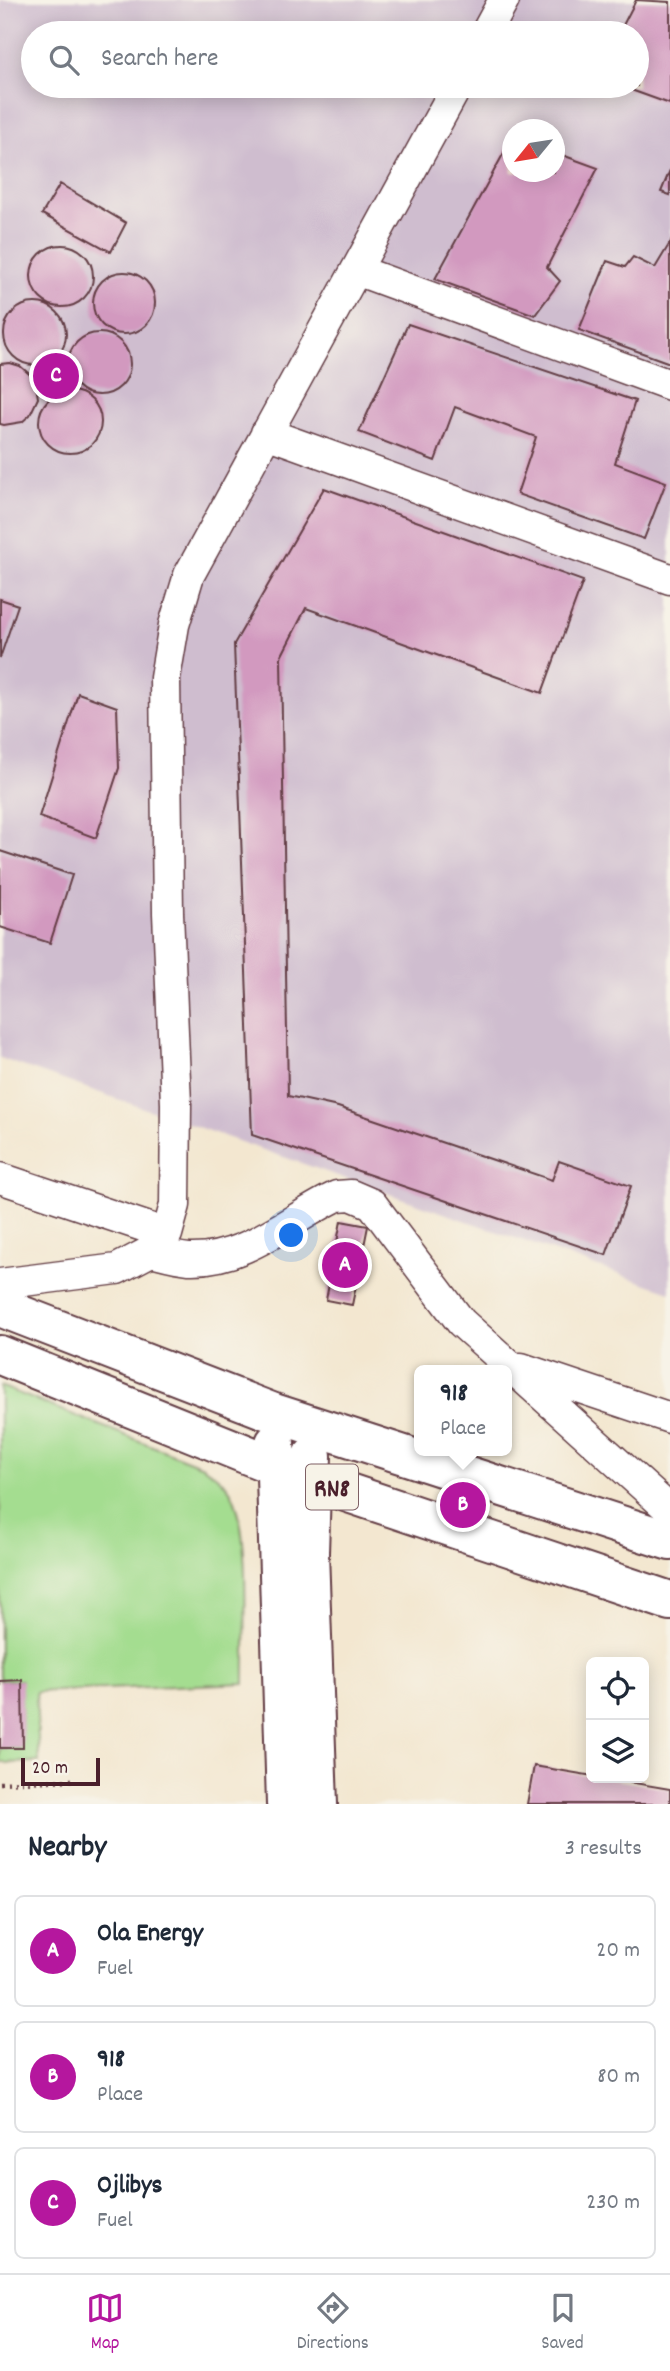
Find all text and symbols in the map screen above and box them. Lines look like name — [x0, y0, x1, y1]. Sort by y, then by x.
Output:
search box — [21, 21, 649, 98]
icon: search — [45, 41, 83, 79]
text: Search here — [101, 41, 219, 78]
north arrow — [502, 119, 565, 182]
pin: C — [33, 350, 79, 402]
your location — [274, 1218, 308, 1252]
pin: A — [322, 1239, 368, 1291]
popup — [414, 1365, 512, 1456]
text: 918 — [440, 1376, 468, 1413]
text: Place — [440, 1413, 486, 1446]
road number: RN8 — [306, 1464, 358, 1510]
pin: B — [440, 1479, 486, 1531]
map controls — [586, 1657, 649, 1783]
button: locate — [586, 1657, 649, 1720]
button: layers — [586, 1720, 649, 1783]
scale bar — [21, 1755, 100, 1787]
text: 20 m — [32, 1756, 68, 1783]
text: Nearby — [28, 1828, 106, 1871]
text: 3 results — [565, 1833, 642, 1866]
text: Ola Energy — [97, 1916, 203, 1953]
text: A — [47, 1935, 59, 1968]
text: 20 m — [596, 1935, 640, 1968]
text: Fuel — [97, 1953, 133, 1986]
text: 918 — [97, 2042, 125, 2079]
text: B — [48, 2061, 58, 2094]
text: 80 m — [597, 2061, 640, 2094]
text: Place — [97, 2079, 143, 2112]
text: Ojlibys — [97, 2168, 162, 2205]
text: C — [47, 2187, 59, 2220]
text: 230 m — [586, 2187, 640, 2220]
text: Fuel — [97, 2205, 133, 2238]
tab: Map — [86, 2289, 124, 2358]
tab: Directions — [297, 2289, 369, 2358]
tab: Saved — [541, 2289, 584, 2358]

